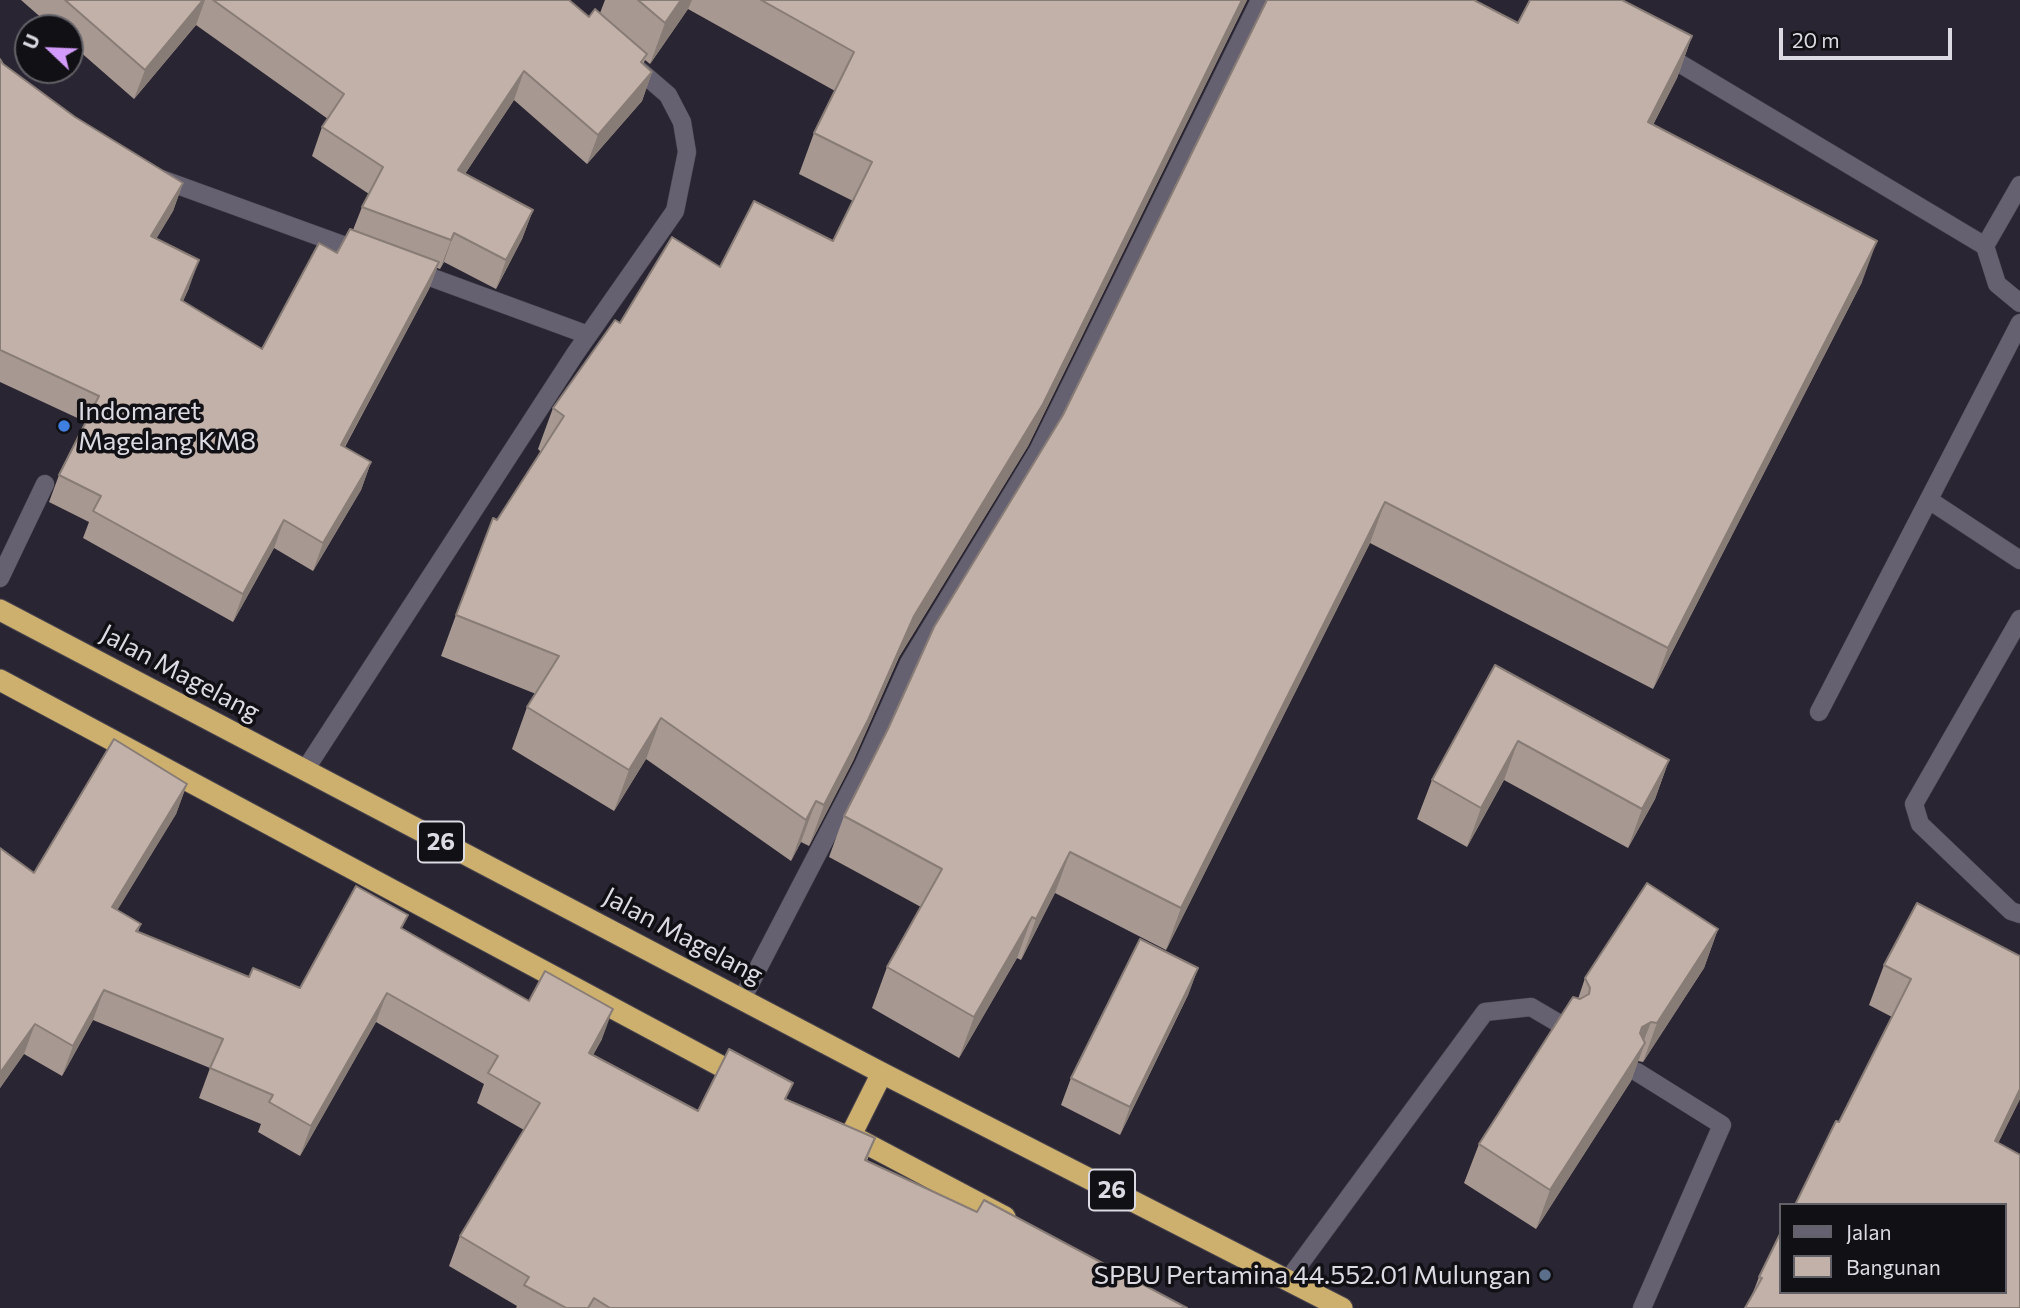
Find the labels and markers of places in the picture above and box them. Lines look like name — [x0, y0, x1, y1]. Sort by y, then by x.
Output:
place label: Indomaret Magelang KM8 — [78, 395, 256, 457]
marker: Indomaret Magelang KM8 — [56, 418, 72, 434]
place label: SPBU Pertamina 44.552.01 Mulungan — [1094, 1259, 1531, 1291]
marker: SPBU Pertamina 44.552.01 Mulungan — [1537, 1267, 1553, 1283]

